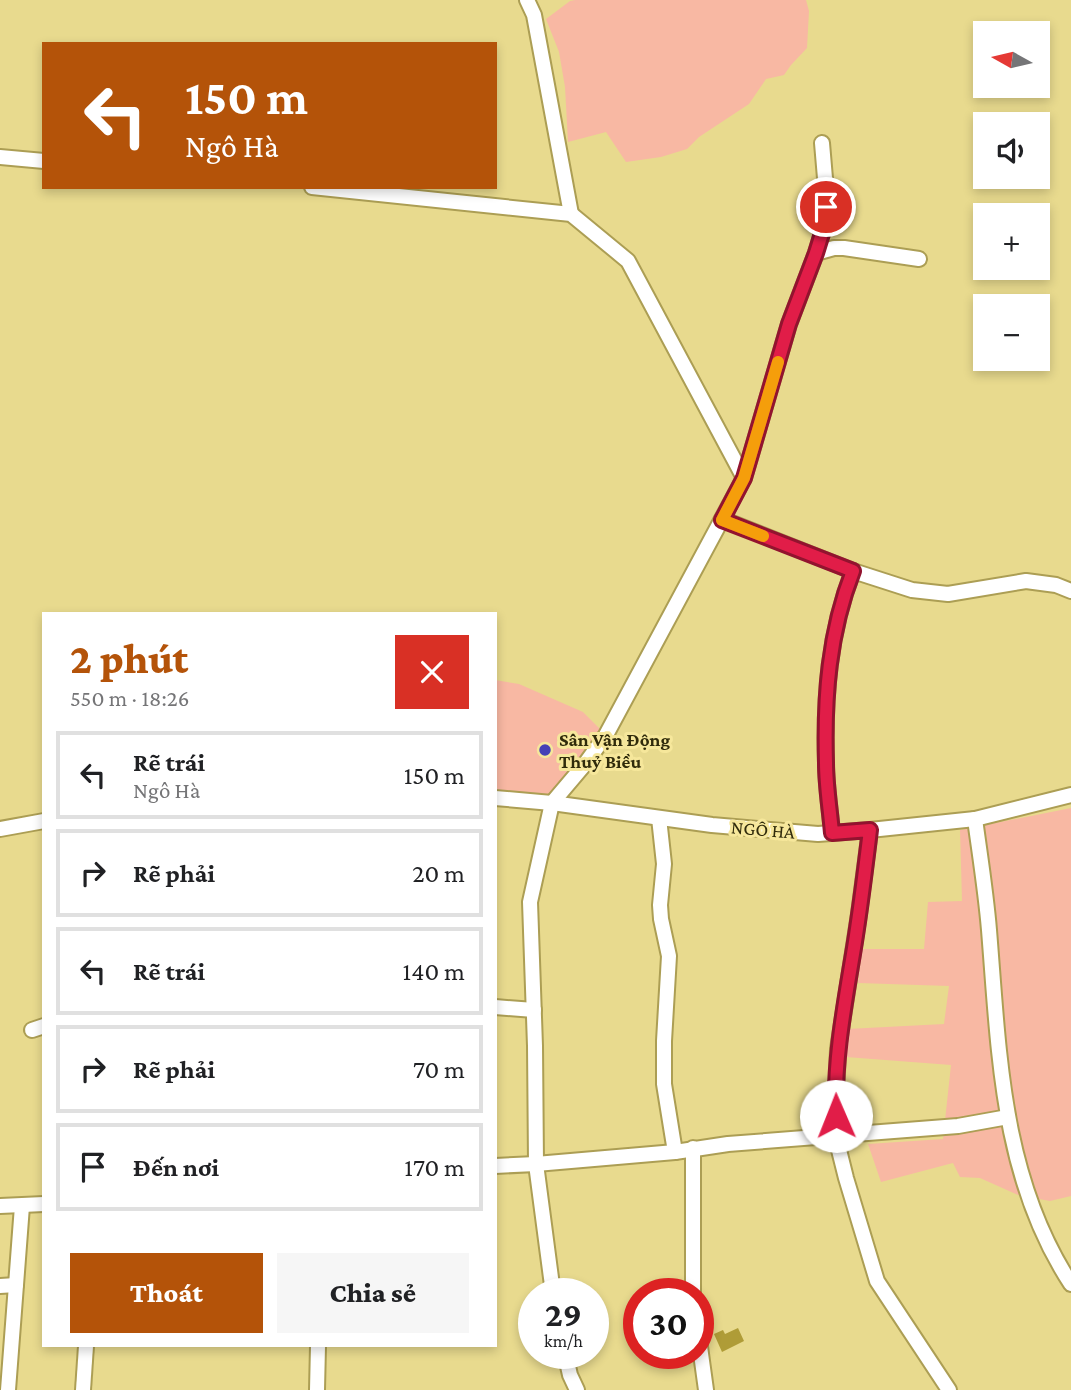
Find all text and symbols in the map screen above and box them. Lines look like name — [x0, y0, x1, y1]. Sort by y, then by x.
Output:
north arrow — [973, 21, 1050, 98]
map controls — [973, 21, 1050, 371]
icon: left — [70, 70, 161, 161]
text: 150 m — [185, 70, 308, 125]
button: sound — [973, 112, 1050, 189]
text: Ngô Hà — [185, 128, 279, 164]
pin — [796, 177, 856, 237]
icon: arrive — [807, 188, 845, 226]
button: + — [973, 203, 1050, 280]
button: − — [973, 294, 1050, 371]
text: 2 phút — [70, 635, 188, 682]
button: close — [395, 635, 469, 709]
text: 550 m · 18:26 — [70, 685, 189, 711]
place label: Sân Vận Động Thuỷ Biều — [559, 729, 670, 772]
marker: Sân Vận Động Thuỷ Biều — [537, 742, 553, 758]
text: Rẽ trái — [133, 748, 205, 777]
icon: left — [74, 756, 112, 794]
text: 150 m — [404, 761, 465, 790]
text: Ngô Hà — [133, 777, 200, 803]
street label: NGÔ HÀ — [730, 816, 796, 843]
icon: right — [74, 854, 112, 892]
text: Rẽ phải — [133, 859, 215, 888]
text: 20 m — [412, 859, 465, 888]
icon: left — [74, 952, 112, 990]
text: Rẽ trái — [133, 957, 205, 986]
text: 140 m — [403, 957, 465, 986]
icon: right — [74, 1050, 112, 1088]
text: Rẽ phải — [133, 1055, 215, 1084]
text: 70 m — [413, 1055, 465, 1084]
position arrow — [799, 1079, 873, 1153]
icon: arrive — [74, 1148, 112, 1186]
text: Đến nơi — [133, 1153, 219, 1182]
text: 170 m — [404, 1153, 465, 1182]
button: Thoát — [70, 1253, 263, 1333]
button: Chia sẻ — [277, 1253, 469, 1333]
speed limit sign: 30 — [623, 1278, 714, 1369]
text: 29 — [545, 1295, 582, 1334]
text: km/h — [544, 1331, 583, 1351]

